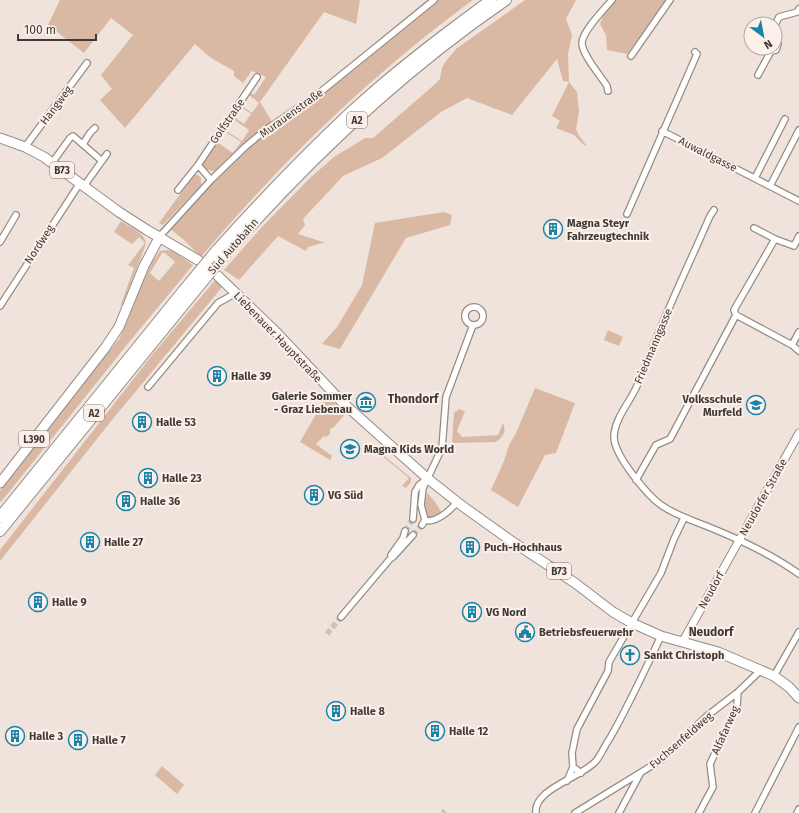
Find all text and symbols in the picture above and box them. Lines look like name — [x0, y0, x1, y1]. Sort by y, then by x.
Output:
scale bar — [18, 16, 96, 42]
north arrow — [743, 16, 783, 56]
text: 100 m — [24, 23, 56, 37]
text: N — [761, 37, 775, 52]
street label: Hangweg — [38, 83, 75, 127]
street label: Murauenstraße — [257, 86, 326, 141]
street label: Golfstraße — [207, 96, 248, 146]
road number: A2 — [347, 112, 367, 128]
street label: Auwaldgasse — [676, 134, 739, 175]
road number: B73 — [50, 162, 74, 178]
street label: Süd Autobahn — [205, 216, 261, 277]
place label: Magna Steyr Fahrzeugtechnik — [567, 217, 650, 243]
building icon: Magna Steyr Fahrzeugtechnik — [542, 218, 564, 240]
street label: Nordweg — [22, 222, 57, 266]
street label: Liebenauer Hauptstraße — [231, 289, 324, 385]
street label: Friedmanngasse — [632, 306, 675, 386]
building icon: Halle 39 — [206, 365, 228, 387]
place label: Halle 39 — [231, 370, 271, 383]
place label: Galerie Sommer - Graz Liebenau — [272, 390, 353, 416]
museum icon: Galerie Sommer - Graz Liebenau — [355, 391, 377, 413]
district label: Thondorf — [388, 392, 440, 406]
place label: Volksschule Murfeld — [682, 393, 742, 419]
school or university icon: Volksschule Murfeld — [745, 394, 767, 416]
road number: A2 — [84, 405, 104, 421]
building icon: Halle 53 — [131, 411, 153, 433]
place label: Halle 53 — [156, 416, 196, 429]
road number: L390 — [19, 431, 49, 447]
school or university icon: Magna Kids World — [339, 438, 361, 460]
place label: Magna Kids World — [364, 443, 454, 456]
street label: Neudorfer Straße — [737, 456, 790, 538]
building icon: Halle 23 — [137, 467, 159, 489]
place label: Halle 23 — [162, 472, 202, 485]
building icon: VG Süd — [303, 484, 325, 506]
place label: VG Süd — [327, 489, 363, 502]
building icon: Halle 36 — [115, 490, 137, 512]
place label: Halle 36 — [140, 495, 180, 508]
building icon: Halle 27 — [79, 531, 101, 553]
place label: Halle 27 — [104, 536, 143, 549]
building icon: Puch-Hochhaus — [459, 536, 481, 558]
place label: Puch-Hochhaus — [484, 541, 563, 554]
road number: B73 — [547, 563, 571, 579]
street label: Neudorf — [696, 568, 728, 611]
building icon: Halle 9 — [27, 591, 49, 613]
place label: Halle 9 — [52, 596, 87, 609]
building icon: VG Nord — [461, 601, 483, 623]
place label: VG Nord — [485, 606, 526, 619]
public building icon: Betriebsfeuerwehr — [514, 621, 536, 643]
district label: Neudorf — [689, 625, 735, 639]
place label: Betriebsfeuerwehr — [539, 626, 634, 639]
church icon: Sankt Christoph — [619, 644, 641, 666]
place label: Sankt Christoph — [644, 649, 724, 662]
building icon: Halle 8 — [325, 700, 347, 722]
street label: Alfafarweg — [709, 703, 742, 757]
place label: Halle 8 — [350, 705, 385, 718]
street label: Fuchsenfeldweg — [647, 709, 716, 771]
building icon: Halle 12 — [424, 720, 446, 742]
building icon: Halle 3 — [4, 725, 26, 747]
place label: Halle 12 — [449, 725, 489, 738]
building icon: Halle 7 — [67, 729, 89, 751]
place label: Halle 3 — [29, 730, 63, 743]
place label: Halle 7 — [92, 734, 126, 747]

